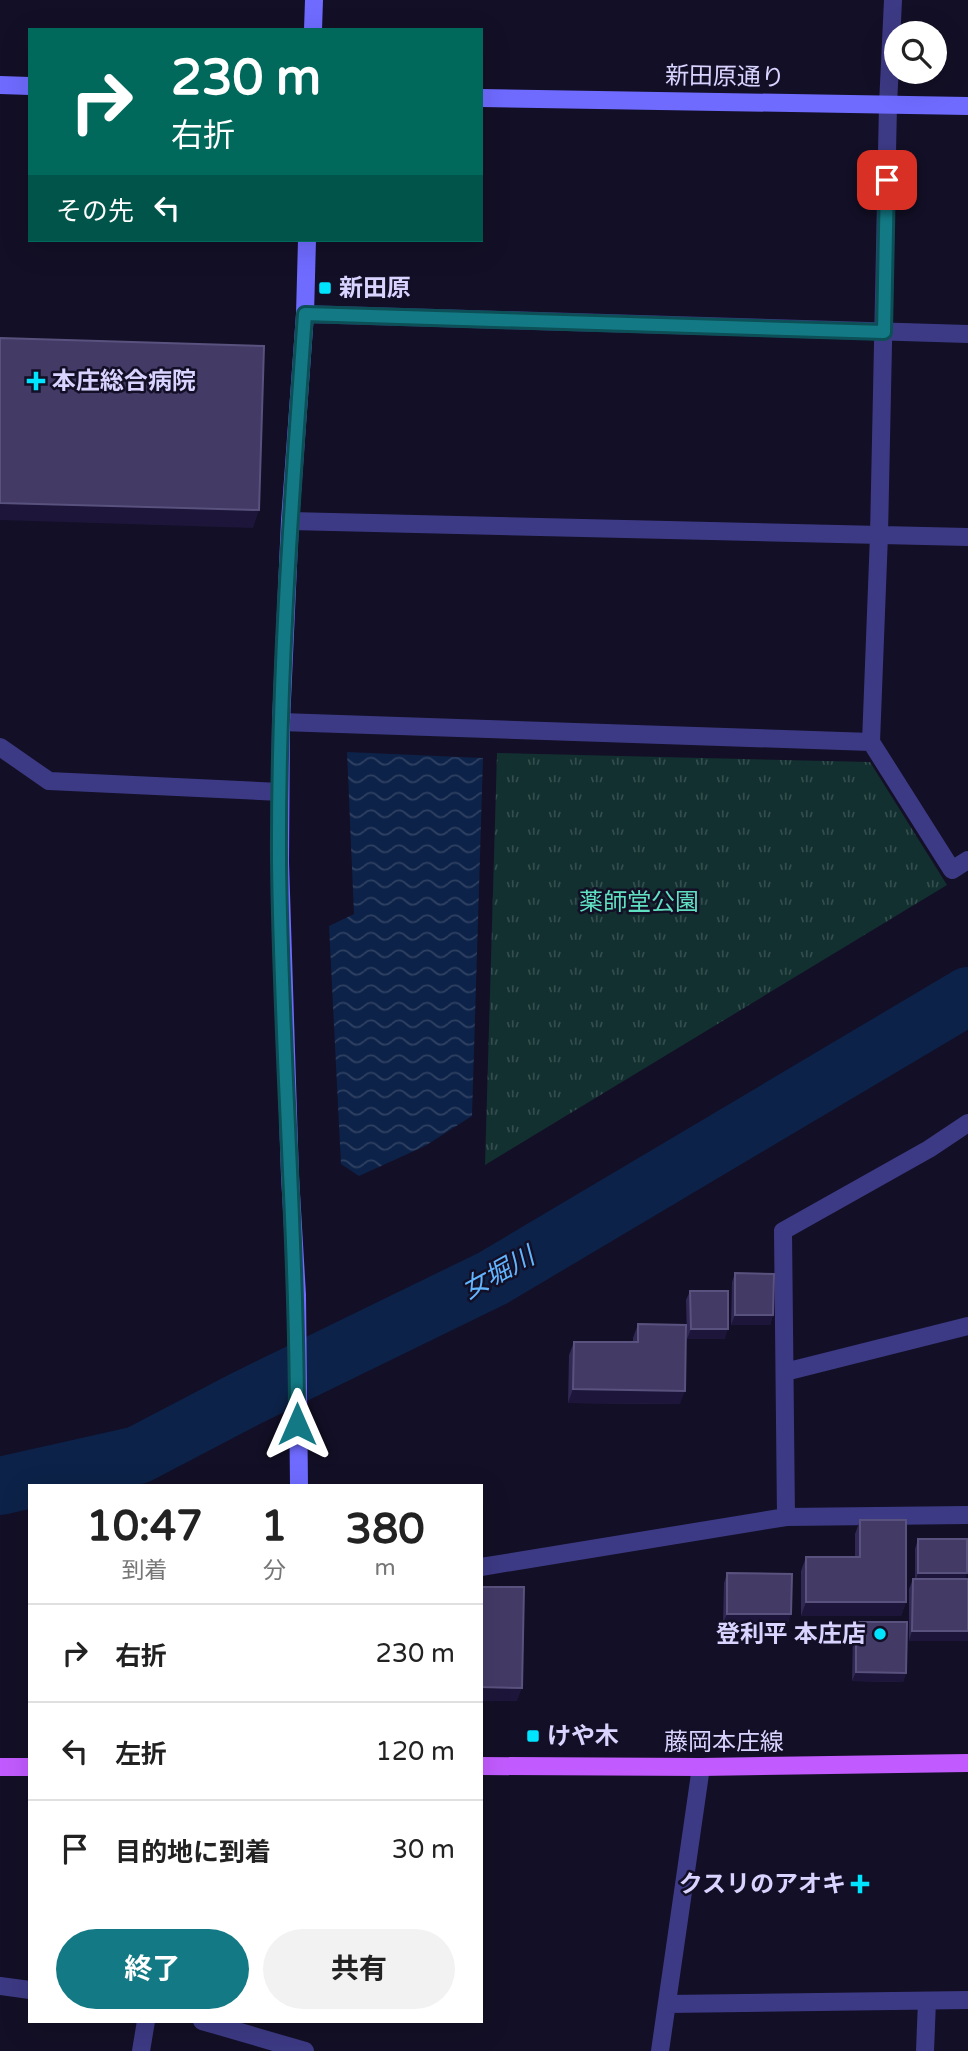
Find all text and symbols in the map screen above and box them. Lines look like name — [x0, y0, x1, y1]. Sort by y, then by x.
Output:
map controls — [884, 21, 947, 84]
button: search — [884, 21, 947, 84]
text: 230 m — [171, 49, 321, 108]
icon: right — [56, 56, 147, 147]
street label: 新田原通り — [665, 61, 785, 93]
text: 右折 — [171, 117, 235, 155]
pin — [857, 150, 917, 210]
icon: arrive — [868, 161, 906, 199]
icon: left — [148, 189, 186, 227]
text: その先 — [56, 196, 134, 227]
place label: 新田原 — [339, 274, 411, 303]
marker: 新田原 — [317, 280, 333, 296]
place label: 本庄総合病院 — [52, 367, 196, 396]
marker: 本庄総合病院 — [26, 371, 46, 391]
park label: 薬師堂公園 — [579, 888, 699, 917]
water label: 女堀川 — [456, 1239, 542, 1305]
position arrow — [260, 1387, 334, 1461]
text: 10:47 — [86, 1501, 203, 1552]
text: 1 — [261, 1501, 287, 1552]
text: 380 — [346, 1504, 425, 1555]
text: m — [375, 1554, 396, 1582]
text: 到着 — [121, 1557, 167, 1585]
text: 分 — [263, 1557, 286, 1585]
place label: 登利平 本庄店 — [716, 1620, 866, 1649]
marker: 登利平 本庄店 — [872, 1626, 888, 1642]
icon: right — [56, 1634, 94, 1672]
text: 230 m — [375, 1638, 455, 1669]
text: 右折 — [115, 1641, 167, 1672]
place label: けや木 — [547, 1722, 619, 1751]
marker: けや木 — [525, 1728, 541, 1744]
street label: 藤岡本庄線 — [664, 1728, 784, 1757]
icon: left — [56, 1732, 94, 1770]
text: 120 m — [375, 1736, 455, 1767]
text: 左折 — [115, 1739, 167, 1770]
icon: arrive — [56, 1830, 94, 1868]
text: 30 m — [392, 1834, 455, 1865]
text: 目的地に到着 — [115, 1837, 271, 1868]
place label: クスリのアオキ — [679, 1870, 846, 1899]
marker: クスリのアオキ — [852, 1876, 868, 1892]
button: 終了 — [56, 1929, 249, 2009]
button: 共有 — [263, 1929, 455, 2009]

